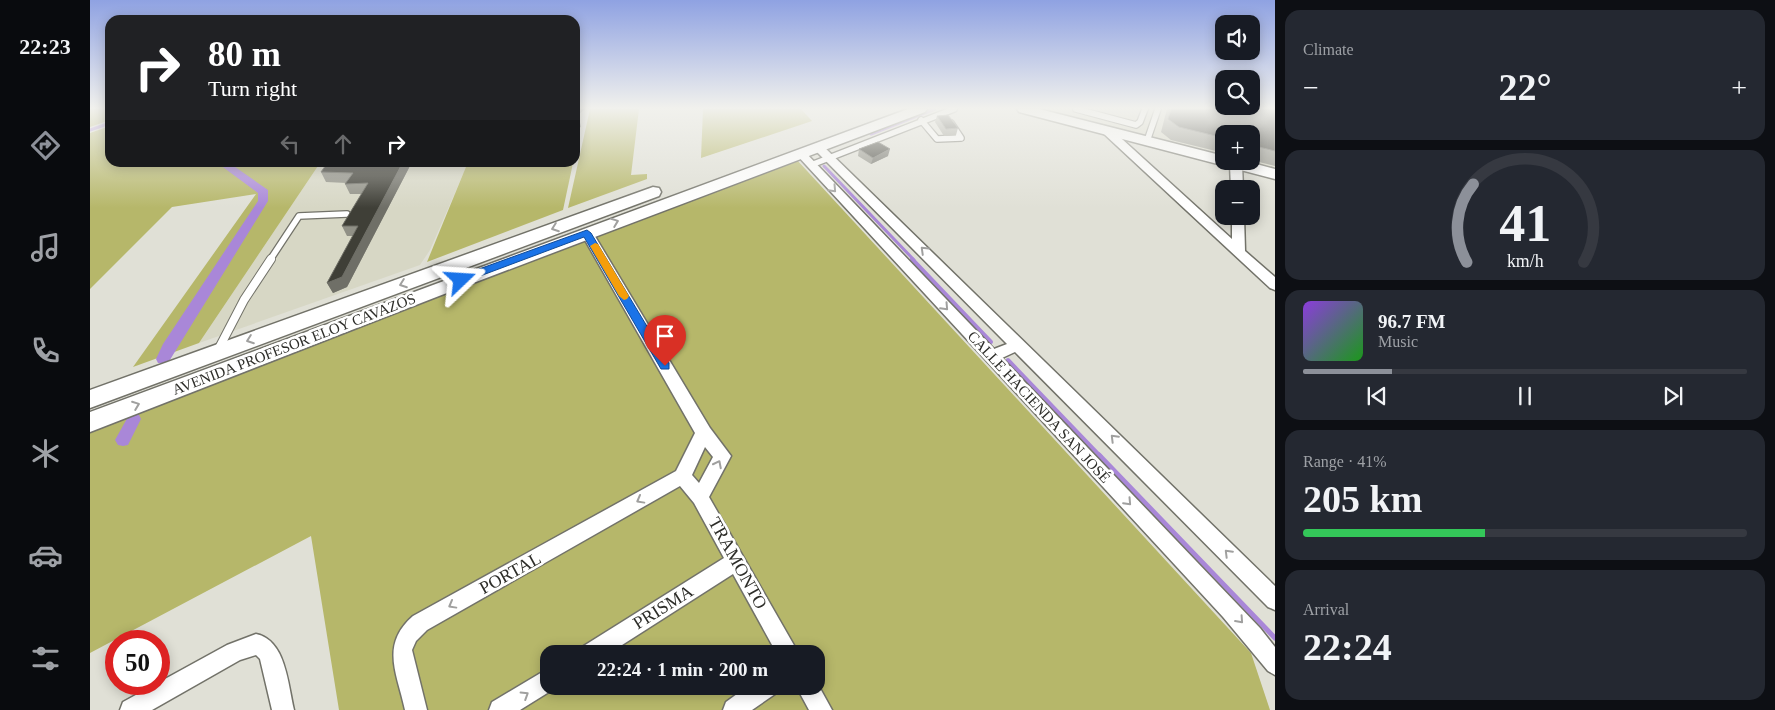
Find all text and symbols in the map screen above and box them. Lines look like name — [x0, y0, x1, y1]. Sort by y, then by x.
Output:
map controls — [1215, 15, 1260, 225]
button: sound — [1215, 15, 1260, 60]
text: 22:23 — [19, 34, 71, 59]
icon: right — [125, 35, 190, 100]
text: 80 m — [208, 35, 281, 74]
text: Climate — [1303, 41, 1354, 58]
text: 22° — [1498, 66, 1552, 108]
button: search — [1215, 70, 1260, 115]
text: − — [1303, 72, 1319, 103]
text: + — [1731, 72, 1747, 103]
text: Turn right — [208, 76, 297, 101]
button: + — [1215, 125, 1260, 170]
icon: directions — [28, 128, 63, 163]
icon: left — [276, 130, 304, 158]
icon: ahead — [329, 130, 357, 158]
icon: right — [382, 130, 410, 158]
button: − — [1215, 180, 1260, 225]
one-way arrow — [827, 183, 836, 192]
text: 41 — [1499, 195, 1551, 252]
one-way arrow — [610, 218, 618, 228]
one-way arrow — [552, 222, 560, 232]
icon: music — [28, 230, 63, 265]
one-way arrow — [920, 247, 929, 256]
text: km/h — [1507, 251, 1543, 271]
position arrow — [434, 253, 486, 305]
one-way arrow — [399, 278, 408, 288]
street label: AVENIDA PROFESOR ELOY CAVAZOS — [170, 290, 418, 398]
one-way arrow — [939, 302, 948, 311]
text: 96.7 FM — [1378, 311, 1446, 332]
pin — [644, 315, 686, 366]
icon: arrive — [651, 322, 679, 350]
street label: CALLE HACIENDA SAN JOSÉ — [965, 328, 1113, 486]
icon: phone — [28, 333, 63, 368]
text: Music — [1378, 333, 1418, 350]
one-way arrow — [247, 334, 255, 344]
icon: previous — [1363, 382, 1391, 410]
icon: pause — [1511, 382, 1539, 410]
icon: next — [1659, 382, 1687, 410]
one-way arrow — [131, 400, 139, 410]
one-way arrow — [1110, 435, 1119, 444]
icon: climate — [28, 436, 63, 471]
text: Range · 41% — [1303, 453, 1387, 470]
one-way arrow — [712, 460, 722, 469]
text: 205 km — [1303, 478, 1422, 520]
one-way arrow — [636, 494, 645, 504]
one-way arrow — [1122, 496, 1131, 505]
street label: TRAMONTO — [705, 514, 771, 612]
icon: car — [28, 538, 63, 573]
street label: PORTAL — [476, 548, 544, 598]
one-way arrow — [1225, 550, 1234, 559]
street label: PRISMA — [629, 581, 697, 633]
one-way arrow — [449, 599, 458, 609]
text: Arrival — [1303, 601, 1349, 618]
one-way arrow — [1234, 615, 1243, 624]
text: 22:24 — [1303, 626, 1392, 668]
speed limit sign: 50 — [105, 630, 170, 695]
icon: filters — [28, 641, 63, 676]
text: 22:24 · 1 min · 200 m — [597, 659, 768, 680]
one-way arrow — [519, 691, 528, 701]

